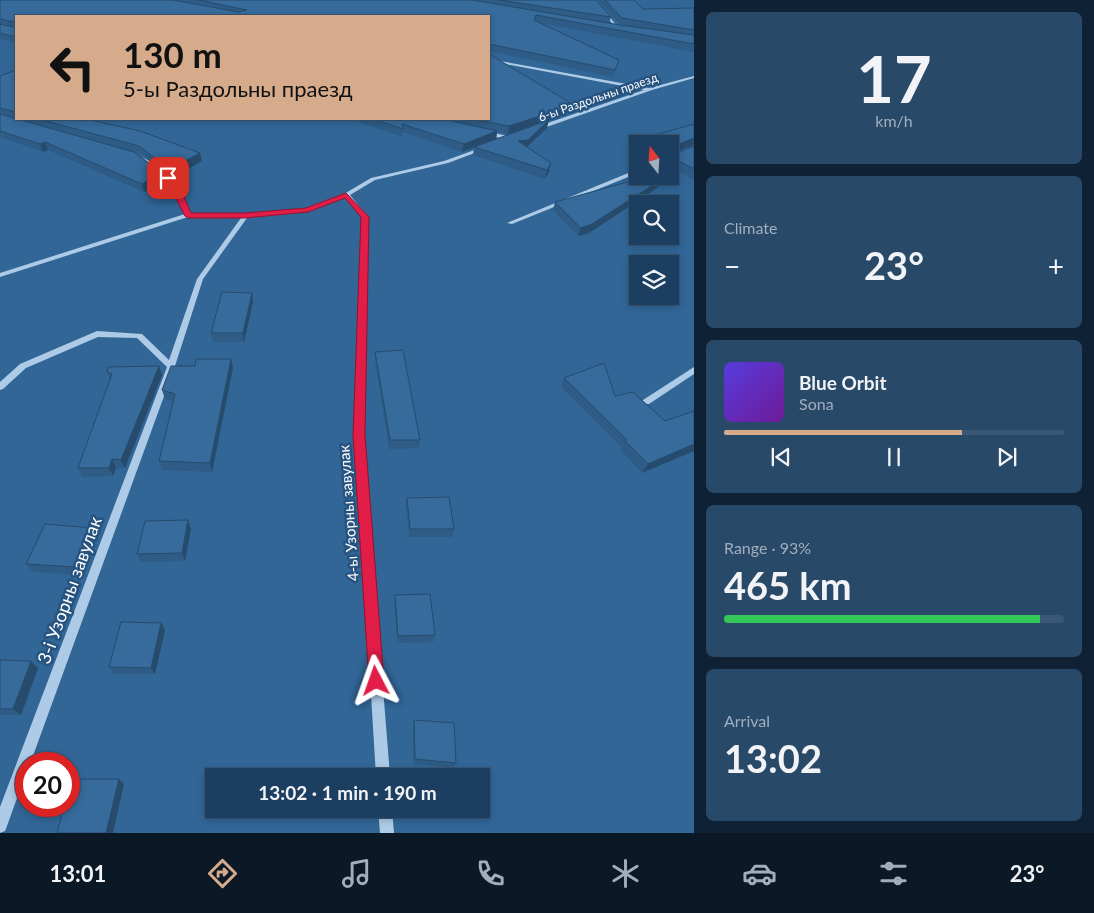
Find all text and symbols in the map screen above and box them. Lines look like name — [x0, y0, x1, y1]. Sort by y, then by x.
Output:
text: 130 m — [123, 33, 222, 75]
icon: left — [40, 35, 105, 100]
text: 17 — [856, 39, 932, 117]
street label: 6-ы Раздольны праезд — [536, 69, 660, 124]
text: 5-ы Раздольны праезд — [123, 75, 353, 102]
text: km/h — [875, 111, 913, 130]
north arrow — [629, 135, 679, 185]
map controls — [629, 135, 679, 305]
pin — [147, 157, 189, 199]
icon: arrive — [154, 164, 182, 192]
button: search — [629, 195, 679, 245]
text: Climate — [724, 218, 777, 237]
text: 23° — [864, 242, 924, 288]
text: − — [724, 249, 740, 283]
text: + — [1048, 249, 1064, 283]
button: layers — [629, 255, 679, 305]
text: Blue Orbit — [799, 371, 887, 394]
text: Sona — [799, 394, 834, 413]
icon: previous — [767, 443, 795, 471]
icon: pause — [880, 443, 908, 471]
icon: next — [993, 443, 1021, 471]
street label: 4-ы Узорны завулак — [334, 444, 362, 582]
street label: 3-і Узорны завулак — [32, 513, 106, 667]
text: Range · 93% — [724, 538, 811, 557]
text: 465 km — [724, 562, 852, 608]
position arrow — [349, 654, 401, 706]
text: Arrival — [724, 711, 770, 730]
text: 13:02 — [724, 735, 822, 781]
speed limit sign: 20 — [15, 752, 80, 817]
text: 13:02 · 1 min · 190 m — [258, 781, 437, 804]
icon: directions — [205, 856, 240, 891]
icon: music — [339, 856, 374, 891]
icon: phone — [473, 856, 508, 891]
icon: climate — [608, 856, 643, 891]
icon: car — [742, 856, 777, 891]
icon: filters — [876, 856, 911, 891]
text: 13:01 — [50, 860, 106, 887]
text: 23° — [1010, 860, 1044, 887]

